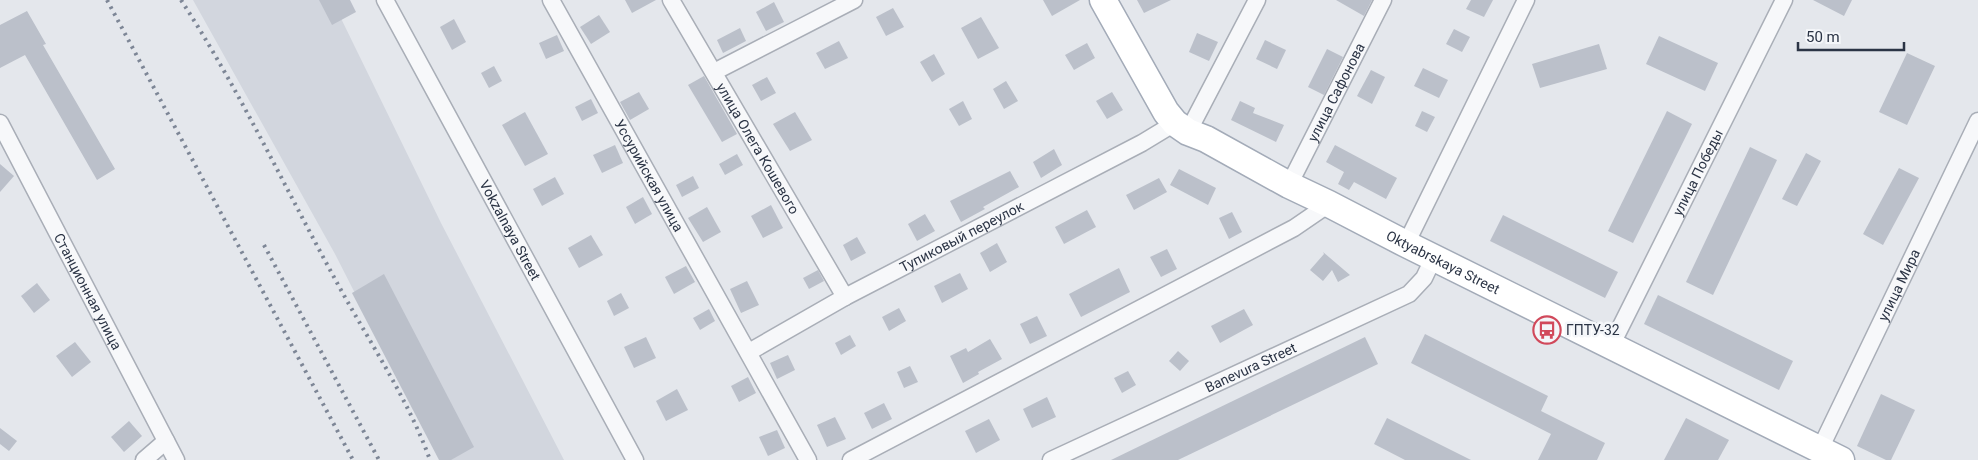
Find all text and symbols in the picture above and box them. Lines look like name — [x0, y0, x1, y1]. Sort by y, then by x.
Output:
scale bar — [1798, 20, 1904, 52]
text: 50 m — [1806, 28, 1840, 46]
street label: улица Сафонова — [1304, 40, 1368, 144]
street label: улица Олега Кошевого — [713, 80, 803, 217]
street label: Уссурийская улица — [611, 117, 687, 234]
street label: улица Победы — [1669, 127, 1726, 218]
street label: Vokzalnaya Street — [476, 177, 544, 283]
street label: Тупиковый переулок — [897, 198, 1027, 275]
street label: Oktyabrskaya Street — [1384, 227, 1503, 297]
street label: Станционная улица — [51, 230, 125, 352]
street label: улица Мира — [1875, 247, 1923, 324]
bus stop icon: ГПТУ-32 — [1532, 315, 1562, 345]
place label: ГПТУ-32 — [1566, 322, 1620, 338]
street label: Banevura Street — [1203, 339, 1299, 395]

